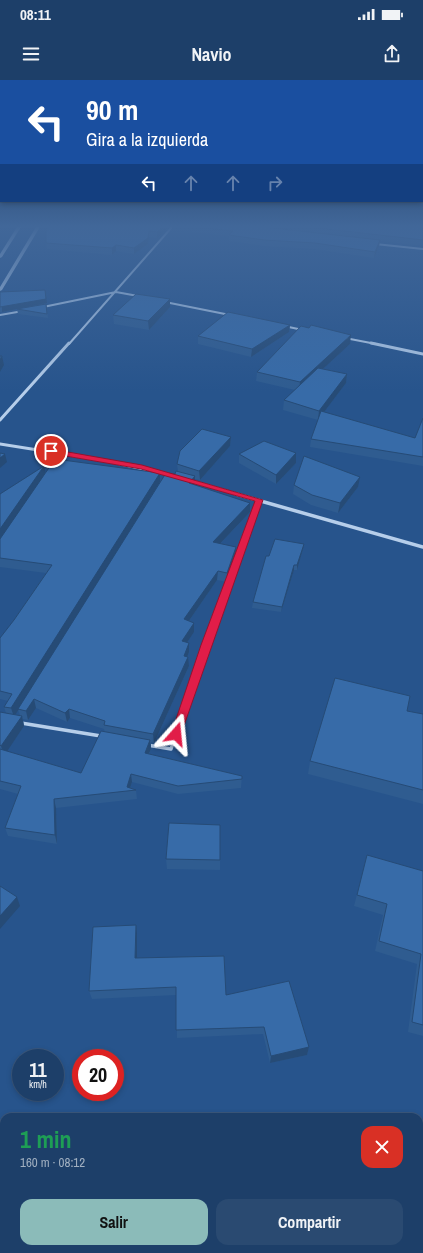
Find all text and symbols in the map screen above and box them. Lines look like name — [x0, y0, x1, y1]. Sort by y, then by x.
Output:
text: 08:11 — [20, 4, 51, 25]
text: Navio — [191, 42, 232, 67]
icon: menu — [20, 43, 42, 65]
icon: share — [381, 43, 403, 65]
text: 90 m — [86, 91, 138, 129]
icon: left — [20, 96, 72, 148]
text: Gira a la izquierda — [86, 127, 208, 152]
icon: left — [138, 172, 160, 194]
icon: ahead — [180, 172, 202, 194]
icon: ahead — [222, 172, 244, 194]
icon: right — [264, 172, 286, 194]
pin — [34, 434, 68, 468]
icon: arrive — [40, 440, 62, 462]
position arrow — [155, 713, 197, 755]
speed limit sign: 20 — [72, 1049, 124, 1101]
text: 11 — [29, 1056, 47, 1083]
text: km/h — [29, 1078, 47, 1091]
text: 1 min — [20, 1123, 71, 1155]
button: close — [361, 1126, 403, 1168]
text: 160 m · 08:12 — [20, 1154, 85, 1171]
button: Salir — [20, 1199, 208, 1245]
button: Compartir — [216, 1199, 403, 1245]

